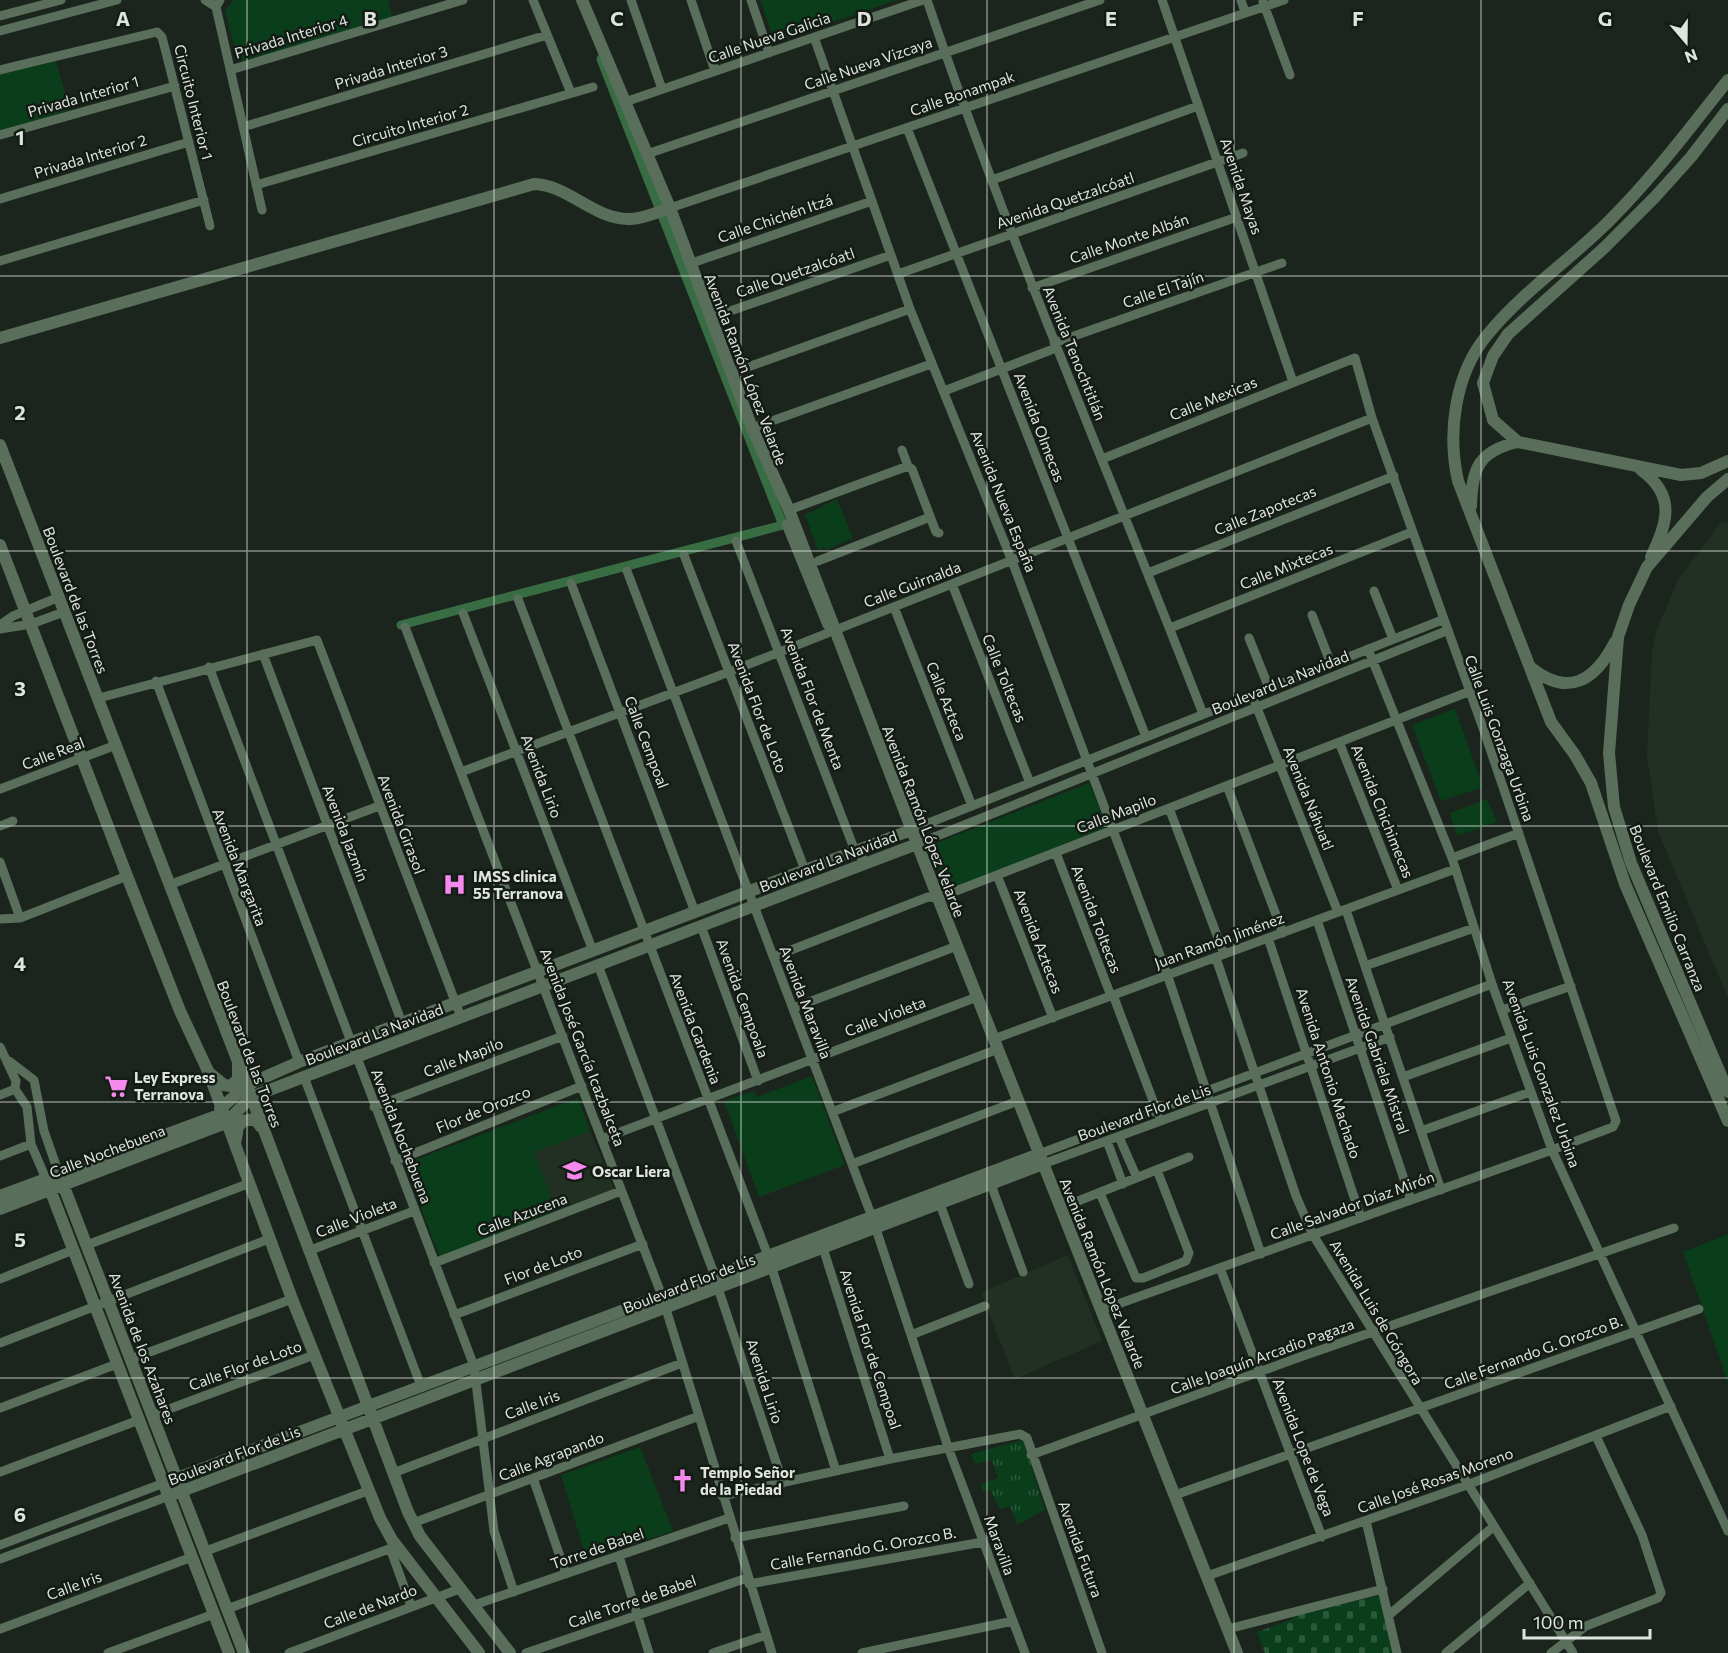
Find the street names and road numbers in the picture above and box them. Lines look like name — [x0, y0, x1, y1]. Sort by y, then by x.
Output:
street label: Calle Nueva Galicia — [706, 8, 832, 66]
street label: Privada Interior 4 — [232, 10, 350, 62]
street label: Calle Nueva Vizcaya — [802, 33, 934, 93]
street label: Privada Interior 3 — [332, 41, 450, 93]
street label: Circuito Interior 1 — [171, 42, 217, 162]
street label: Calle Bonampak — [907, 67, 1017, 119]
street label: Privada Interior 1 — [25, 72, 141, 120]
street label: Circuito Interior 2 — [350, 100, 470, 150]
street label: Privada Interior 2 — [32, 130, 148, 182]
street label: Avenida Mayas — [1217, 135, 1267, 237]
street label: Avenida Quetzalcóatl — [994, 168, 1136, 232]
street label: Calle Chichén Itzá — [715, 190, 835, 246]
street label: Calle Monte Albán — [1067, 209, 1191, 267]
street label: Calle Quetzalcóatl — [733, 243, 857, 301]
street label: Calle El Tajín — [1120, 267, 1206, 311]
street label: Avenida Ramón López Velarde — [701, 270, 791, 468]
street label: Avenida Tenochtitlán — [1040, 283, 1110, 423]
street label: Avenida Olmecas — [1011, 370, 1069, 485]
street label: Calle Mexicas — [1167, 372, 1259, 424]
street label: Avenida Nueva España — [967, 427, 1041, 575]
street label: Calle Zapotecas — [1211, 481, 1319, 539]
street label: Boulevard de las Torres — [40, 524, 112, 676]
street label: Calle Mixtecas — [1237, 539, 1335, 593]
street label: Calle Guirnalda — [861, 557, 963, 611]
street label: Avenida Flor de Menta — [777, 624, 849, 772]
street label: Calle Toltecas — [979, 631, 1031, 725]
street label: Avenida Flor de Loto — [725, 639, 791, 775]
street label: Boulevard La Navidad — [1209, 646, 1351, 718]
street label: Calle Luis Gonzaga Urbina — [1461, 652, 1539, 824]
street label: Calle Azteca — [923, 659, 971, 743]
street label: Calle Cempoal — [621, 693, 673, 791]
street label: Avenida Ramón López Velarde — [879, 722, 969, 920]
street label: Avenida Lirio — [518, 732, 566, 820]
street label: Calle Real — [19, 733, 87, 773]
street label: Avenida Chichimecas — [1348, 742, 1418, 881]
street label: Avenida Náhuatl — [1280, 743, 1338, 853]
street label: Avenida Girasol — [375, 772, 429, 876]
street label: Avenida Jazmín — [319, 782, 373, 884]
street label: Calle Mapilo — [1074, 790, 1159, 836]
street label: Avenida Margarita — [209, 806, 271, 928]
street label: Boulevard Emilio Carranza — [1626, 822, 1710, 994]
street label: Boulevard La Navidad — [757, 826, 899, 896]
street label: Avenida Toltecas — [1068, 862, 1126, 976]
street label: Avenida Aztecas — [1011, 886, 1067, 996]
street label: Juan Ramón Jiménez — [1152, 908, 1286, 972]
street label: Avenida Cempoala — [713, 936, 773, 1060]
street label: Avenida Maravilla — [776, 943, 836, 1061]
street label: Avenida José García Icazbalceta — [537, 945, 629, 1149]
street label: Avenida Gardenia — [666, 970, 726, 1086]
street label: Avenida Gabriela Mistral — [1343, 974, 1413, 1136]
street label: Avenida Luis Gonzalez Urbina — [1499, 976, 1585, 1170]
street label: Boulevard de las Torres — [214, 978, 286, 1130]
street label: Avenida Antonio Machado — [1293, 985, 1365, 1161]
street label: Calle Violeta — [842, 992, 928, 1040]
street label: Boulevard La Navidad — [303, 999, 445, 1069]
street label: Calle Mapilo — [421, 1034, 506, 1080]
street label: Avenida Nochebuena — [368, 1066, 436, 1206]
street label: Boulevard Flor de Lis — [1075, 1080, 1213, 1144]
street label: Flor de Orozco — [433, 1082, 533, 1136]
street label: Calle Nochebuena — [47, 1121, 167, 1181]
street label: Calle Salvador Díaz Mirón — [1267, 1167, 1437, 1243]
street label: Avenida Ramón López Velarde — [1056, 1175, 1150, 1371]
street label: Calle Azucena — [475, 1189, 569, 1239]
street label: Calle Violeta — [313, 1193, 399, 1241]
street label: Avenida Luis de Góngora — [1327, 1236, 1427, 1388]
street label: Flor de Loto — [501, 1242, 585, 1288]
street label: Boulevard Flor de Lis — [620, 1249, 758, 1317]
street label: Avenida Flor de Cempoal — [837, 1267, 905, 1431]
street label: Avenida de los Azahares — [106, 1269, 180, 1427]
street label: Calle Fernando G. Orozco B. — [1441, 1311, 1625, 1393]
street label: Calle Joaquín Arcadio Pagaza — [1168, 1314, 1356, 1398]
street label: Calle Flor de Loto — [186, 1336, 304, 1394]
street label: Avenida Lirio — [743, 1336, 787, 1426]
street label: Avenida Lope de Vega — [1269, 1375, 1339, 1519]
street label: Calle Iris — [502, 1385, 562, 1423]
street label: Boulevard Flor de Lis — [165, 1421, 303, 1489]
street label: Calle Agrapando — [496, 1428, 606, 1484]
street label: Calle José Rosas Moreno — [1355, 1443, 1515, 1517]
street label: Avenida Futura — [1055, 1498, 1107, 1600]
street label: Maravilla — [981, 1513, 1019, 1577]
street label: Calle Fernando G. Orozco B. — [769, 1523, 957, 1573]
street label: Torre de Babel — [548, 1524, 646, 1572]
street label: Calle Iris — [44, 1567, 104, 1603]
street label: Calle Torre de Babel — [566, 1571, 698, 1631]
street label: Calle de Nardo — [321, 1580, 419, 1632]

